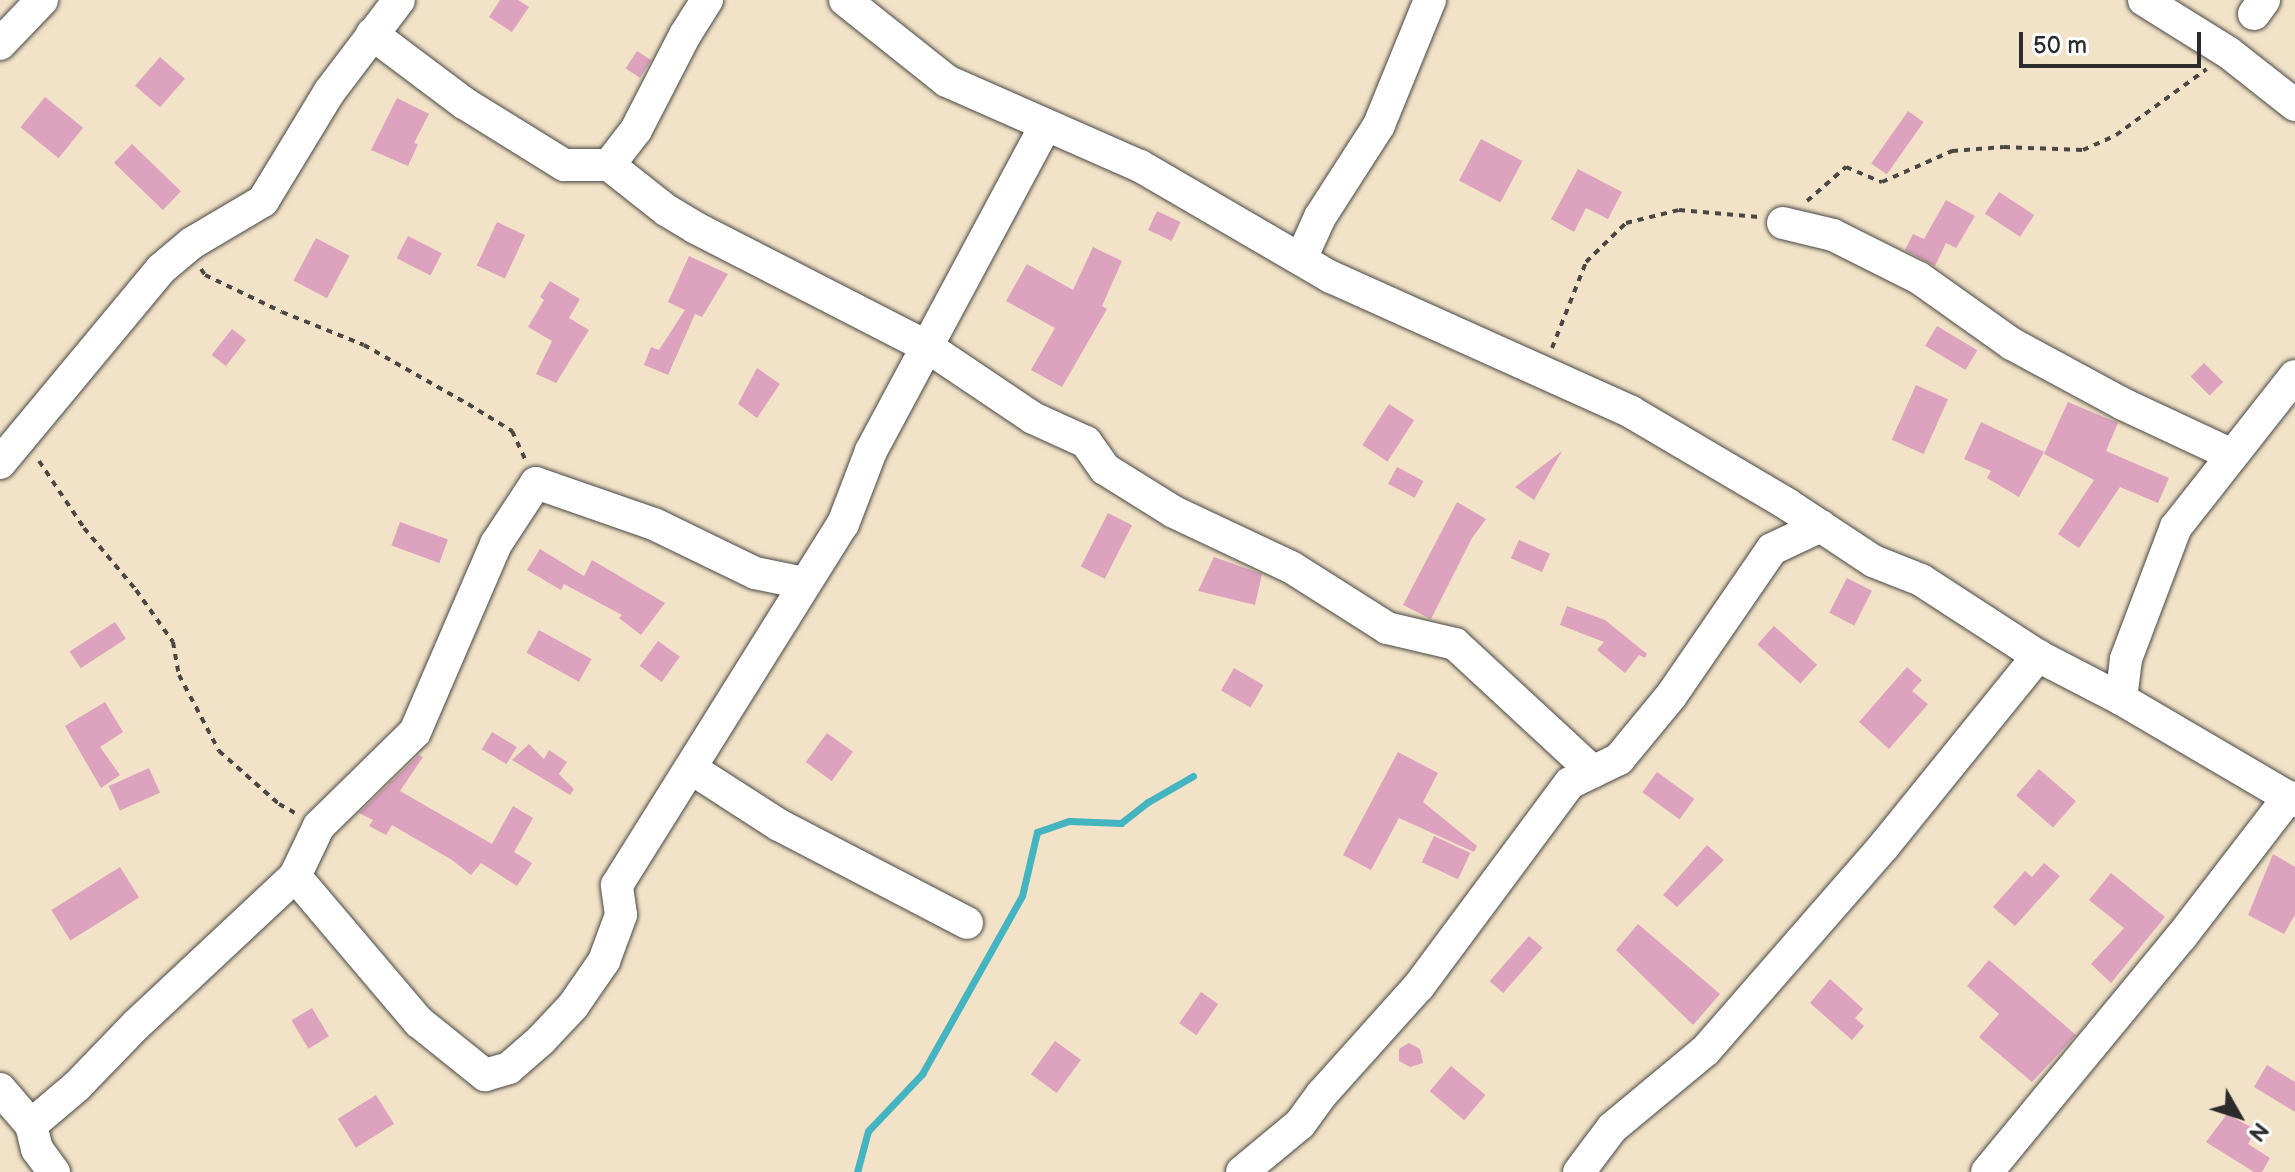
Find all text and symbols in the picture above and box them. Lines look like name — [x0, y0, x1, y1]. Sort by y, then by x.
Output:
scale bar — [2023, 16, 2205, 66]
text: 50 m — [2033, 31, 2087, 60]
north arrow — [2199, 1076, 2279, 1156]
text: N — [2242, 1116, 2274, 1146]

